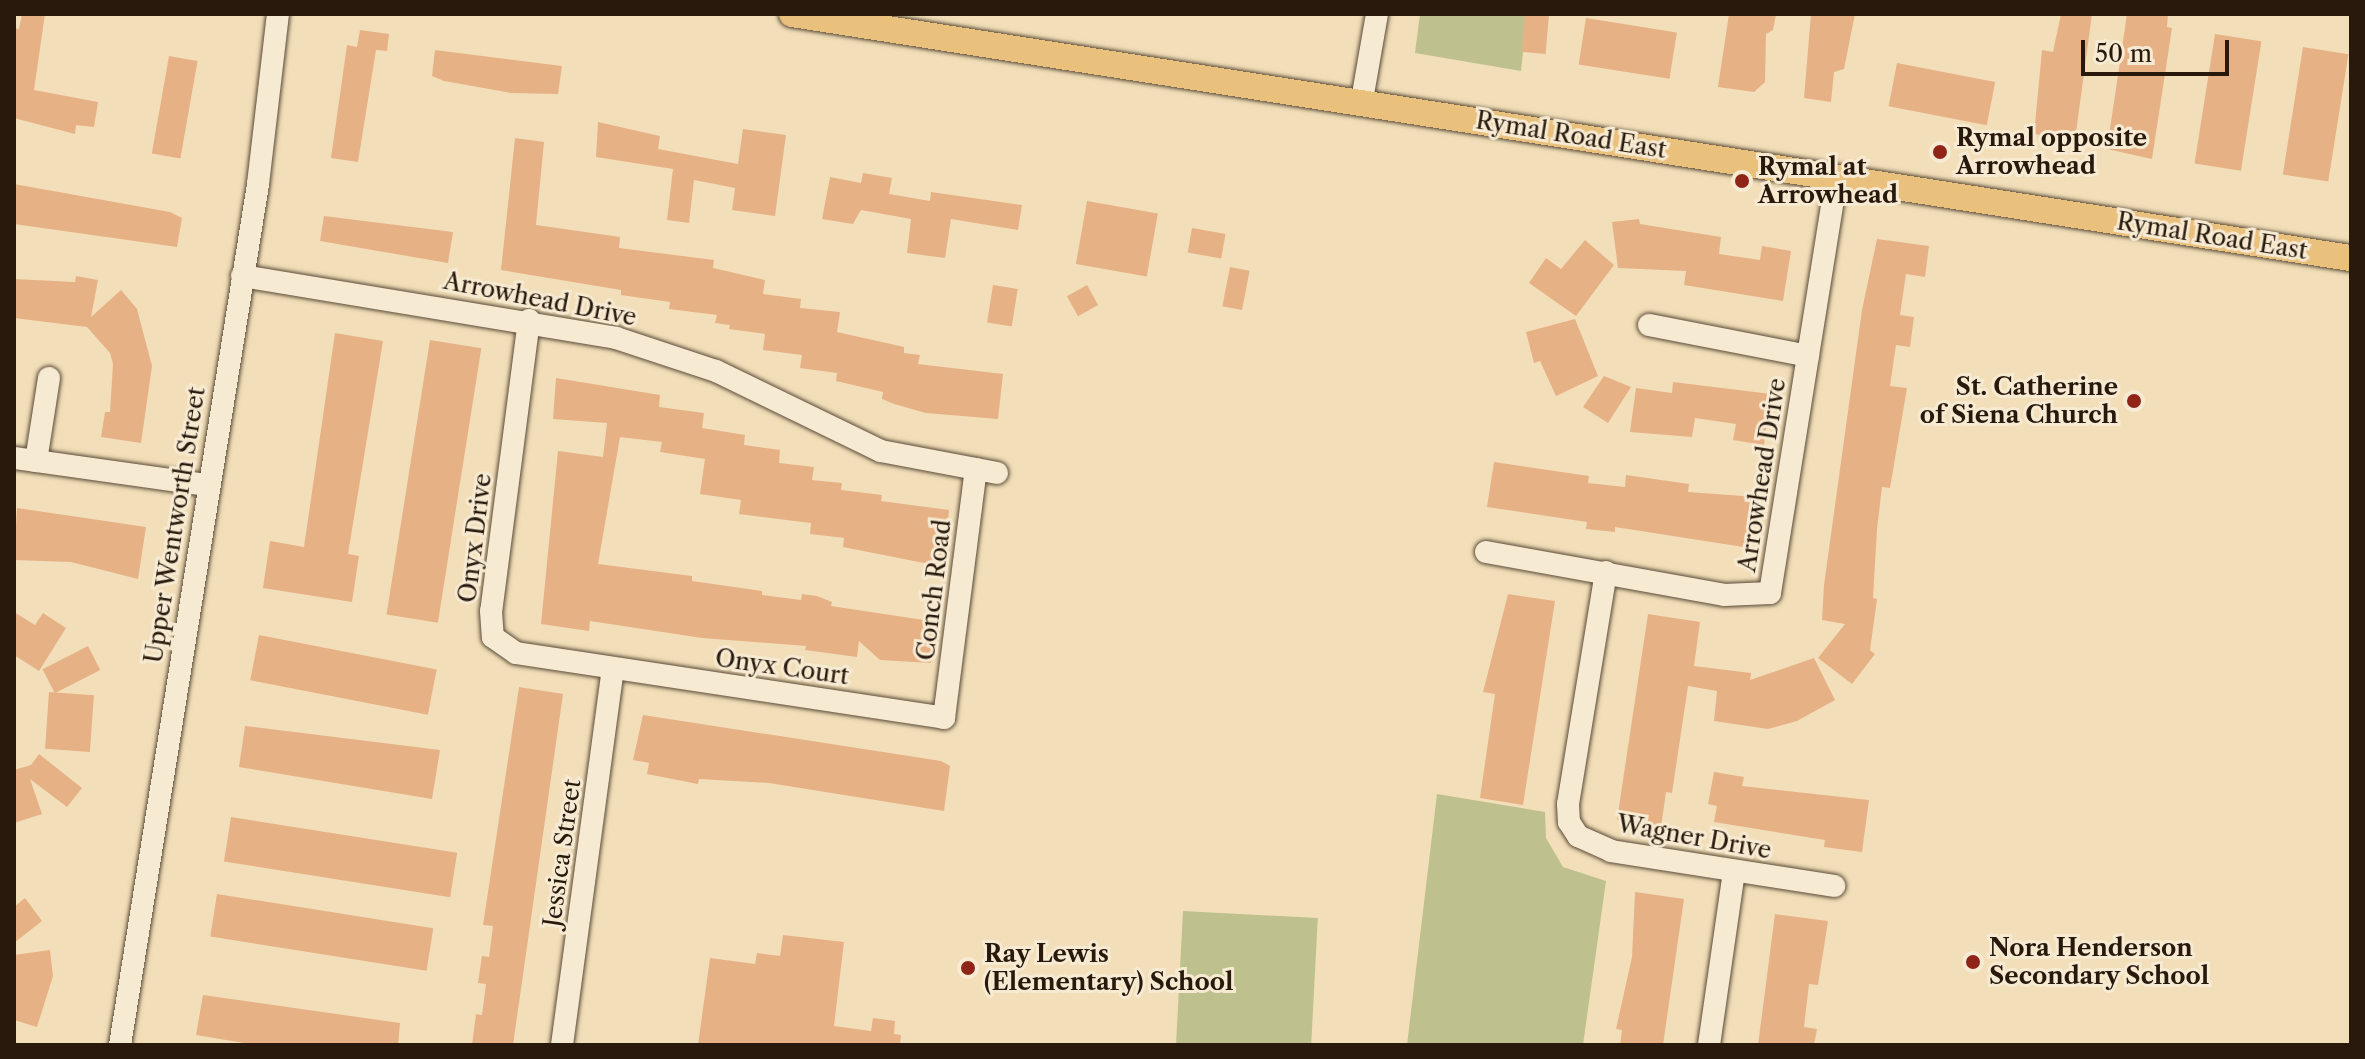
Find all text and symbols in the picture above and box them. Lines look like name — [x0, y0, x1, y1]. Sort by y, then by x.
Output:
scale bar — [2085, 24, 2233, 74]
text: 50 m — [2095, 39, 2152, 68]
street label: Rymal Road East — [1474, 106, 1668, 164]
place label: Rymal opposite Arrowhead — [1956, 124, 2147, 180]
marker: Rymal opposite Arrowhead — [1931, 143, 1949, 161]
place label: Rymal at Arrowhead — [1758, 153, 1898, 209]
marker: Rymal at Arrowhead — [1733, 172, 1751, 190]
street label: Rymal Road East — [2115, 207, 2309, 265]
street label: Arrowhead Drive — [441, 266, 639, 332]
place label: St. Catherine of Siena Church — [1919, 373, 2118, 429]
street label: Arrowhead Drive — [1732, 376, 1792, 574]
street label: Upper Wentworth Street — [139, 384, 211, 666]
marker: St. Catherine of Siena Church — [2125, 392, 2143, 410]
street label: Onyx Drive — [453, 471, 497, 605]
street label: Conch Road — [911, 518, 957, 662]
street label: Onyx Court — [713, 643, 851, 691]
street label: Jessica Street — [537, 777, 587, 929]
street label: Wagner Drive — [1614, 809, 1774, 865]
place label: Nora Henderson Secondary School — [1989, 934, 2210, 990]
place label: Ray Lewis (Elementary) School — [984, 940, 1234, 996]
marker: Nora Henderson Secondary School — [1964, 953, 1982, 971]
marker: Ray Lewis (Elementary) School — [959, 959, 977, 977]

